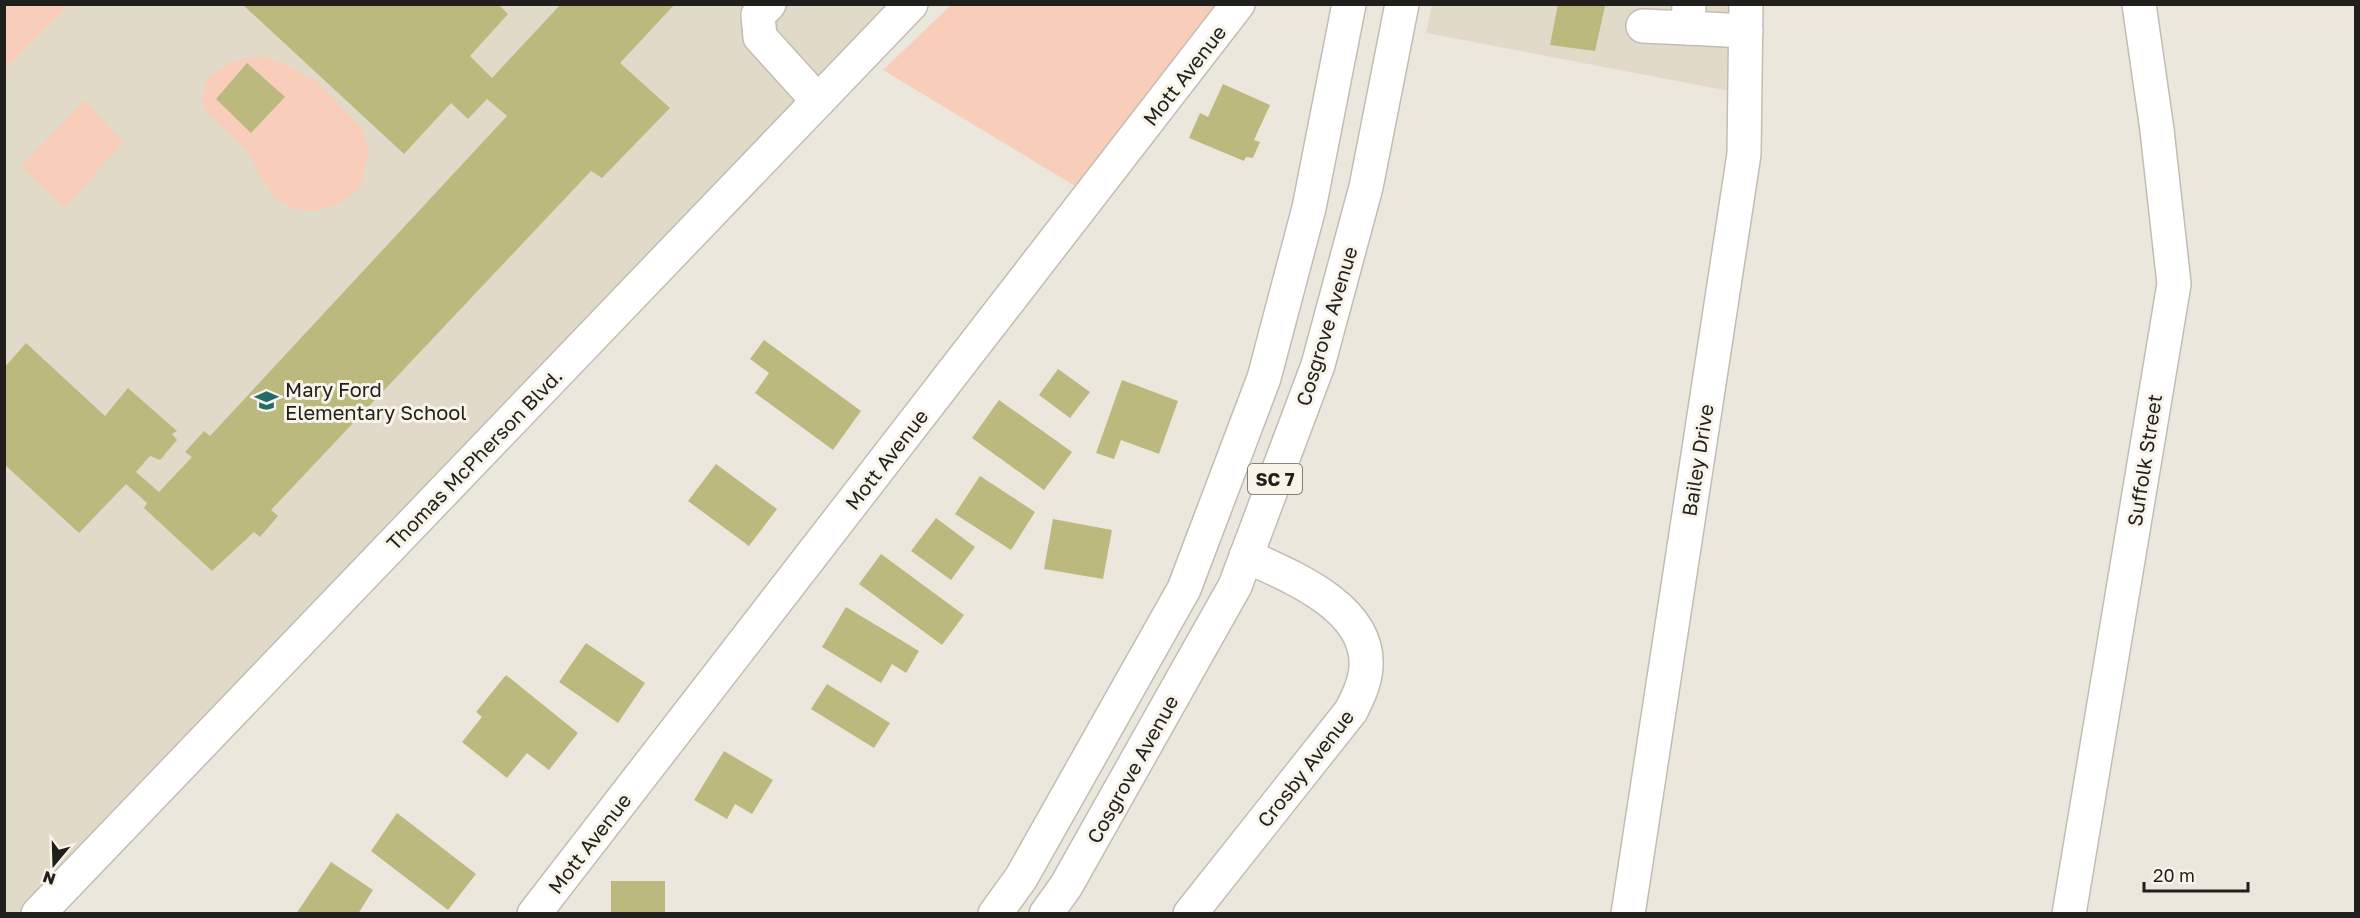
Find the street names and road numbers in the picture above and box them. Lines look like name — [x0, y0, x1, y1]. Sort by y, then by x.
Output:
street label: Mott Avenue — [1137, 20, 1231, 130]
street label: Cosgrove Avenue — [1290, 243, 1362, 409]
street label: Thomas McPherson Blvd. — [381, 363, 567, 555]
street label: Suffolk Street — [2122, 392, 2166, 528]
street label: Bailey Drive — [1676, 402, 1718, 518]
street label: Mott Avenue — [839, 404, 933, 514]
road number: SC 7 — [1248, 464, 1302, 494]
street label: Cosgrove Avenue — [1081, 691, 1183, 847]
street label: Crosby Avenue — [1252, 704, 1358, 832]
street label: Mott Avenue — [542, 788, 636, 898]

